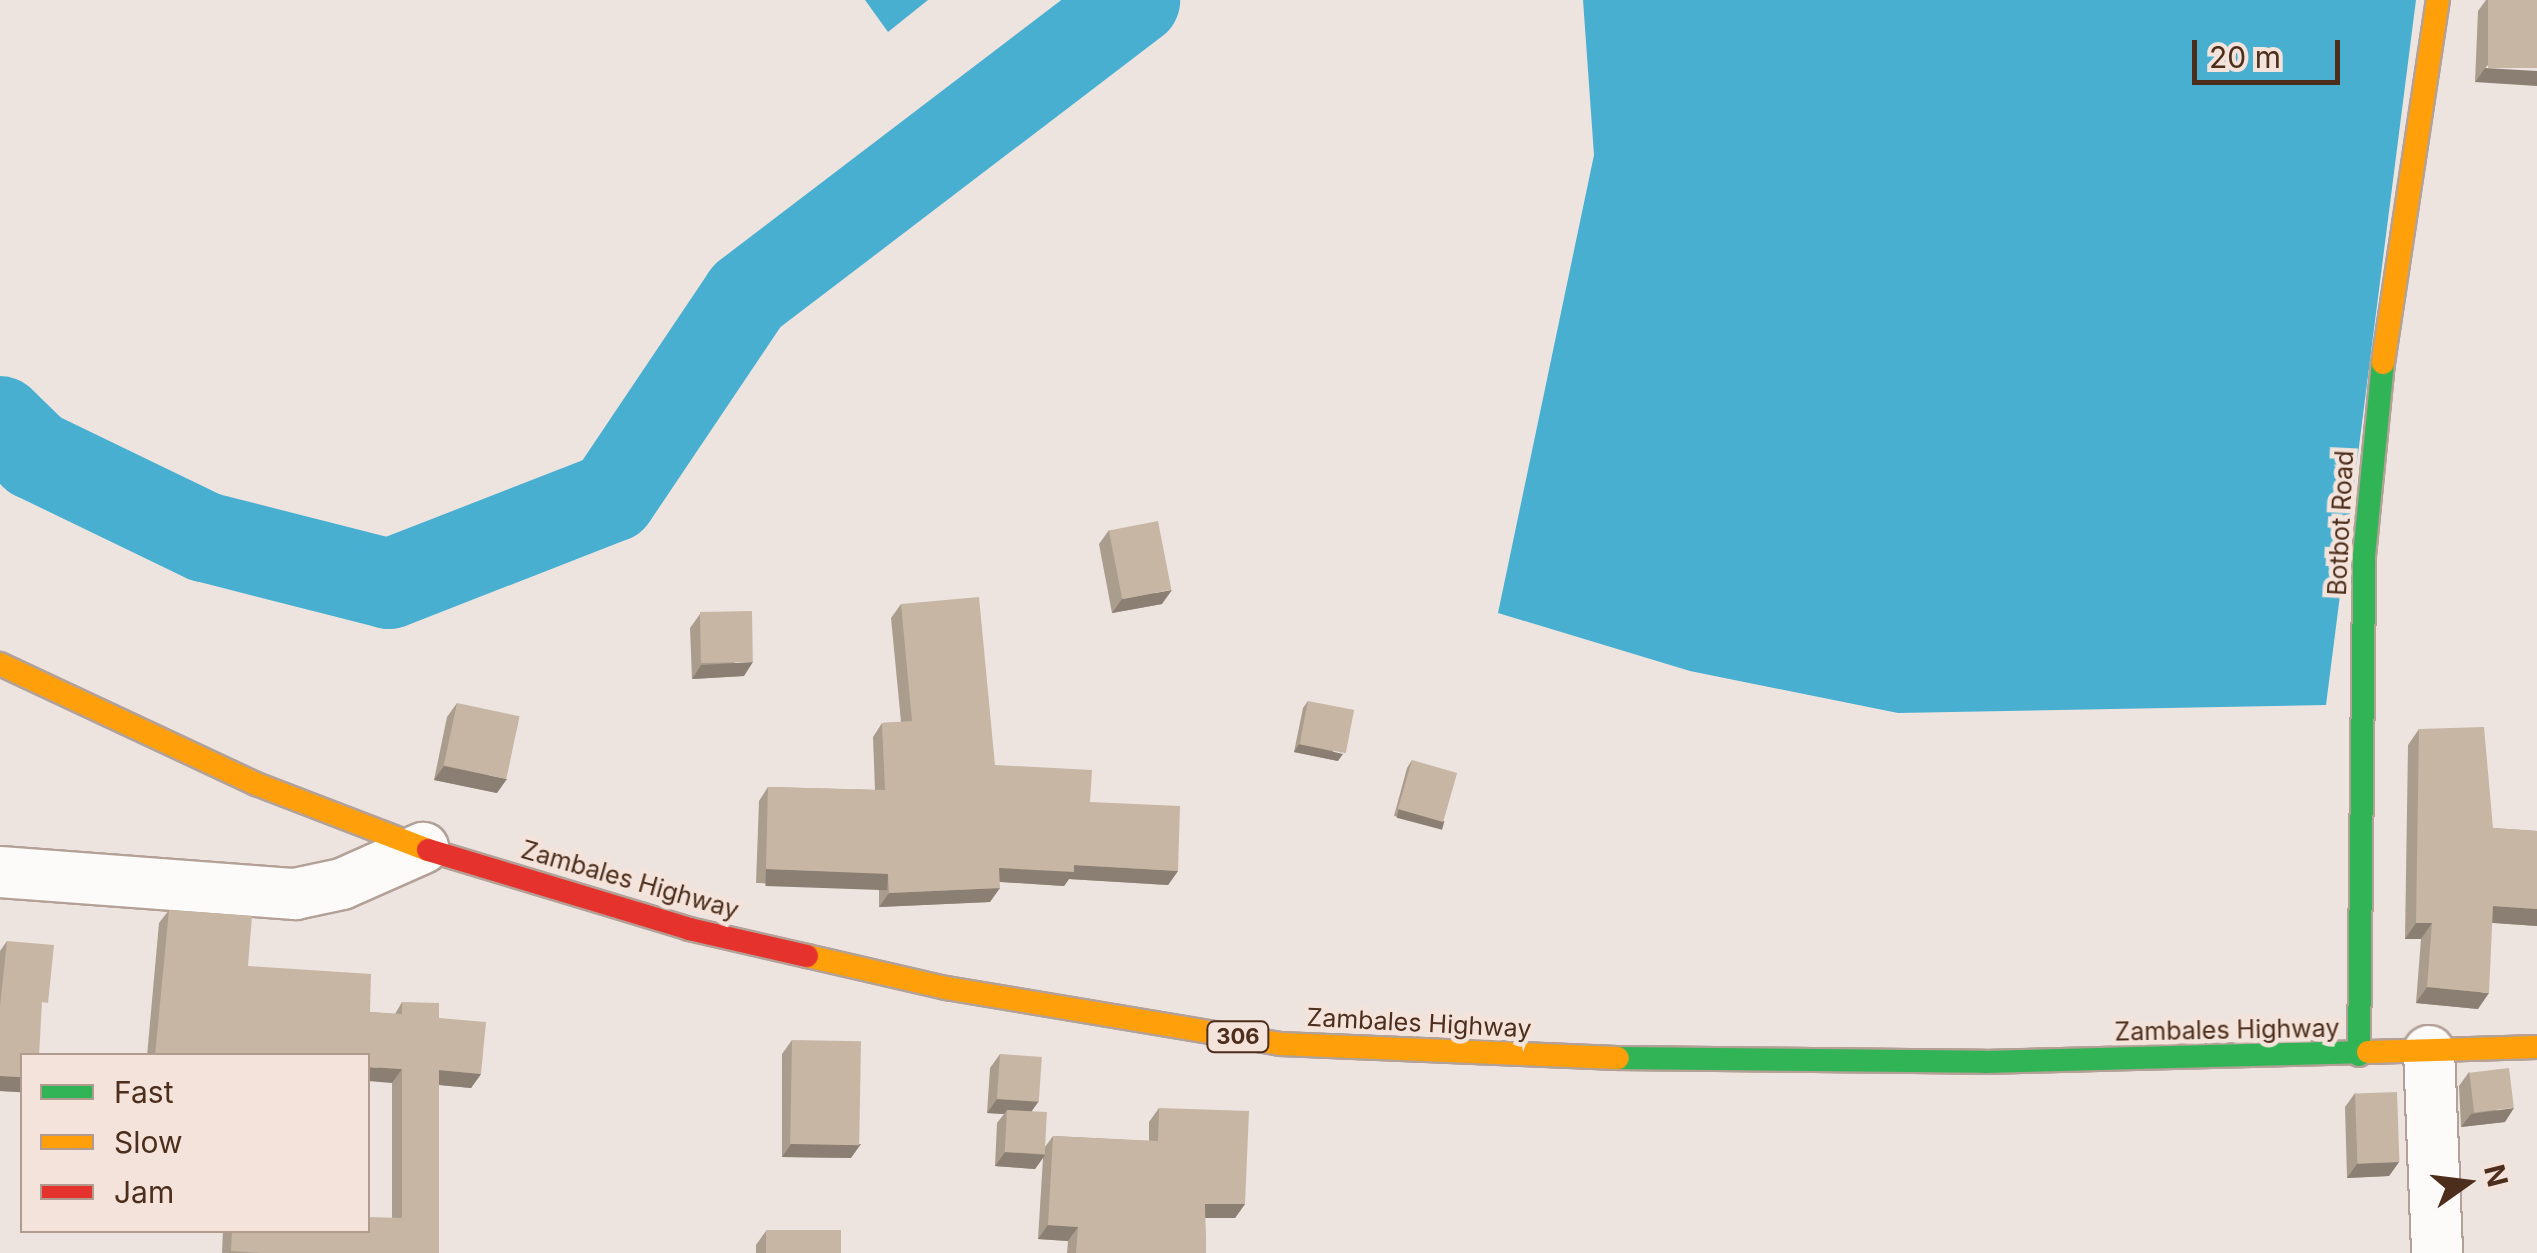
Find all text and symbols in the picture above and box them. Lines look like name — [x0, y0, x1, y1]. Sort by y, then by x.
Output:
scale bar — [2197, 20, 2344, 82]
text: 20 m — [2209, 39, 2281, 75]
street label: Botbot Road — [2322, 450, 2360, 596]
street label: Zambales Highway — [518, 835, 742, 925]
street label: Zambales Highway — [1306, 1002, 1532, 1044]
street label: Zambales Highway — [2114, 1013, 2340, 1047]
road number: 306 — [1206, 1020, 1270, 1054]
legend — [20, 1053, 370, 1233]
text: Fast — [114, 1074, 173, 1110]
text: Slow — [114, 1124, 183, 1160]
north arrow — [2417, 1133, 2517, 1233]
text: N — [2477, 1161, 2515, 1190]
text: Jam — [114, 1174, 174, 1210]

